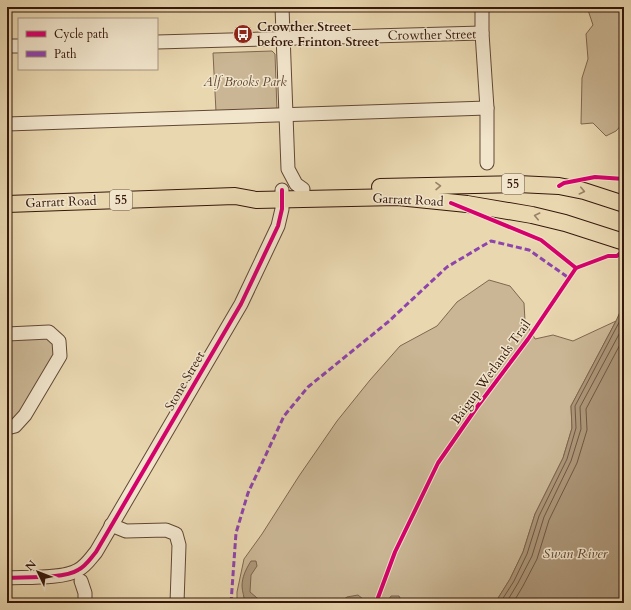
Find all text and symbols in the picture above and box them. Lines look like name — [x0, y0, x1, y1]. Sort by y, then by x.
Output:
legend — [18, 18, 158, 70]
place label: Crowther Street before Frinton Street — [257, 18, 379, 51]
bus stop icon: Crowther Street before Frinton Street — [232, 23, 254, 45]
street label: Crowther Street — [387, 25, 477, 45]
text: Cycle path — [54, 26, 109, 42]
text: Path — [54, 46, 77, 62]
park label: Alf Brooks Park — [202, 73, 287, 91]
road number: 55 — [502, 174, 524, 194]
one-way arrow — [435, 182, 441, 190]
one-way arrow — [579, 186, 585, 194]
street label: Garratt Road — [372, 189, 444, 211]
road number: 55 — [110, 190, 132, 210]
street label: Garratt Road — [25, 192, 97, 212]
one-way arrow — [534, 213, 541, 221]
street label: Baigup Wetlands Trail — [447, 315, 535, 428]
street label: Stone Street — [161, 348, 209, 414]
water label: Swan River — [543, 544, 608, 563]
north arrow — [18, 552, 58, 592]
text: N — [22, 557, 40, 574]

